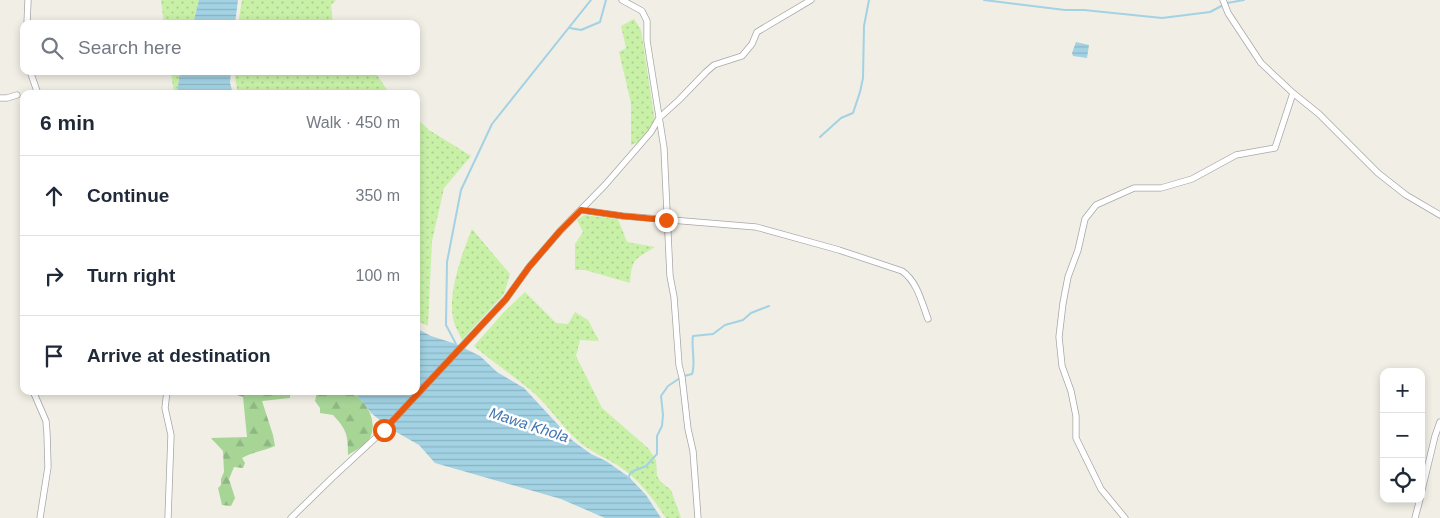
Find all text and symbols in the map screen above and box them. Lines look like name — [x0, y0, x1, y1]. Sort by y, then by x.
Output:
search box — [20, 20, 420, 75]
icon: search — [38, 34, 66, 62]
text: Search here — [78, 37, 182, 58]
text: 6 min — [40, 111, 95, 134]
text: Walk · 450 m — [306, 114, 400, 131]
icon: ahead — [40, 182, 68, 210]
text: Continue — [87, 185, 169, 206]
text: 350 m — [356, 187, 400, 204]
route end — [655, 209, 678, 232]
icon: right — [40, 262, 68, 290]
text: Turn right — [87, 265, 175, 286]
text: 100 m — [356, 267, 400, 284]
icon: arrive — [40, 342, 68, 370]
text: Arrive at destination — [87, 345, 271, 366]
map controls — [1380, 368, 1425, 503]
button: + — [1380, 368, 1425, 413]
water label: Mawa Khola — [487, 404, 571, 445]
button: − — [1380, 413, 1425, 458]
route start — [373, 419, 396, 442]
button: locate — [1380, 458, 1425, 503]

